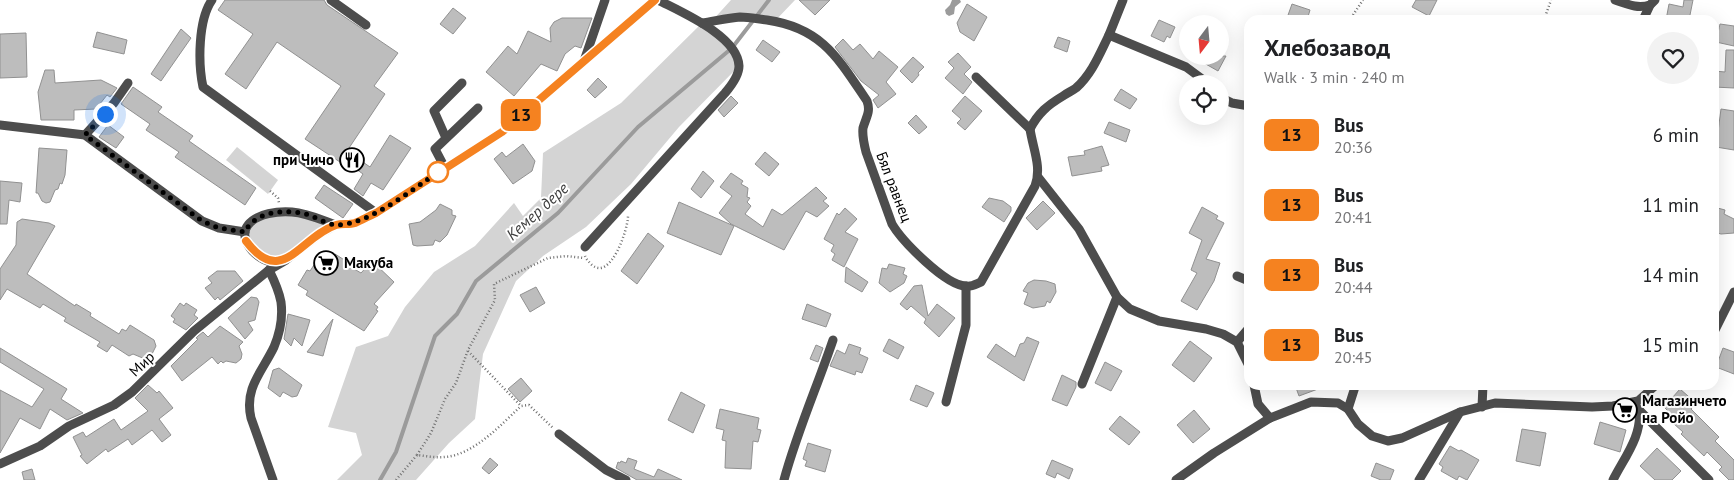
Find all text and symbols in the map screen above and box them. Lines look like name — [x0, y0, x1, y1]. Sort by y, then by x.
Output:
north arrow — [1179, 15, 1229, 65]
map controls — [1179, 15, 1229, 125]
text: Хлебозавод — [1264, 32, 1390, 63]
button: heart — [1647, 32, 1699, 84]
text: Walk · 3 min · 240 m — [1264, 67, 1404, 87]
button: locate — [1179, 75, 1229, 125]
line badge: 13 — [498, 99, 544, 131]
your location — [93, 102, 118, 127]
text: 13 — [511, 103, 531, 126]
text: Bus — [1334, 113, 1363, 137]
text: 13 — [1281, 123, 1302, 146]
text: 6 min — [1653, 123, 1699, 147]
text: 20:36 — [1334, 137, 1372, 157]
restaurant icon: при Чичо — [339, 147, 365, 173]
street label: Бял равнец — [872, 149, 917, 225]
place label: при Чичо — [273, 150, 334, 169]
unlabelled marker — [427, 161, 449, 183]
water label: Кемер дере — [502, 177, 573, 244]
text: Bus — [1334, 183, 1363, 207]
text: 13 — [1281, 193, 1302, 216]
text: 11 min — [1642, 193, 1699, 217]
text: 20:41 — [1334, 207, 1372, 227]
supermarket icon: Макуба — [313, 250, 339, 276]
place label: Макуба — [344, 253, 393, 272]
text: Bus — [1334, 253, 1363, 277]
text: 13 — [1281, 263, 1302, 286]
text: 14 min — [1642, 263, 1699, 287]
text: 20:44 — [1334, 277, 1372, 297]
text: Bus — [1334, 323, 1363, 347]
text: 13 — [1281, 333, 1302, 356]
text: 15 min — [1642, 333, 1699, 357]
street label: Мир — [125, 347, 158, 380]
text: 20:45 — [1334, 347, 1372, 367]
place label: Магазинчето на Ройо — [1642, 391, 1727, 427]
supermarket icon: Магазинчето на Ройо — [1612, 397, 1638, 423]

